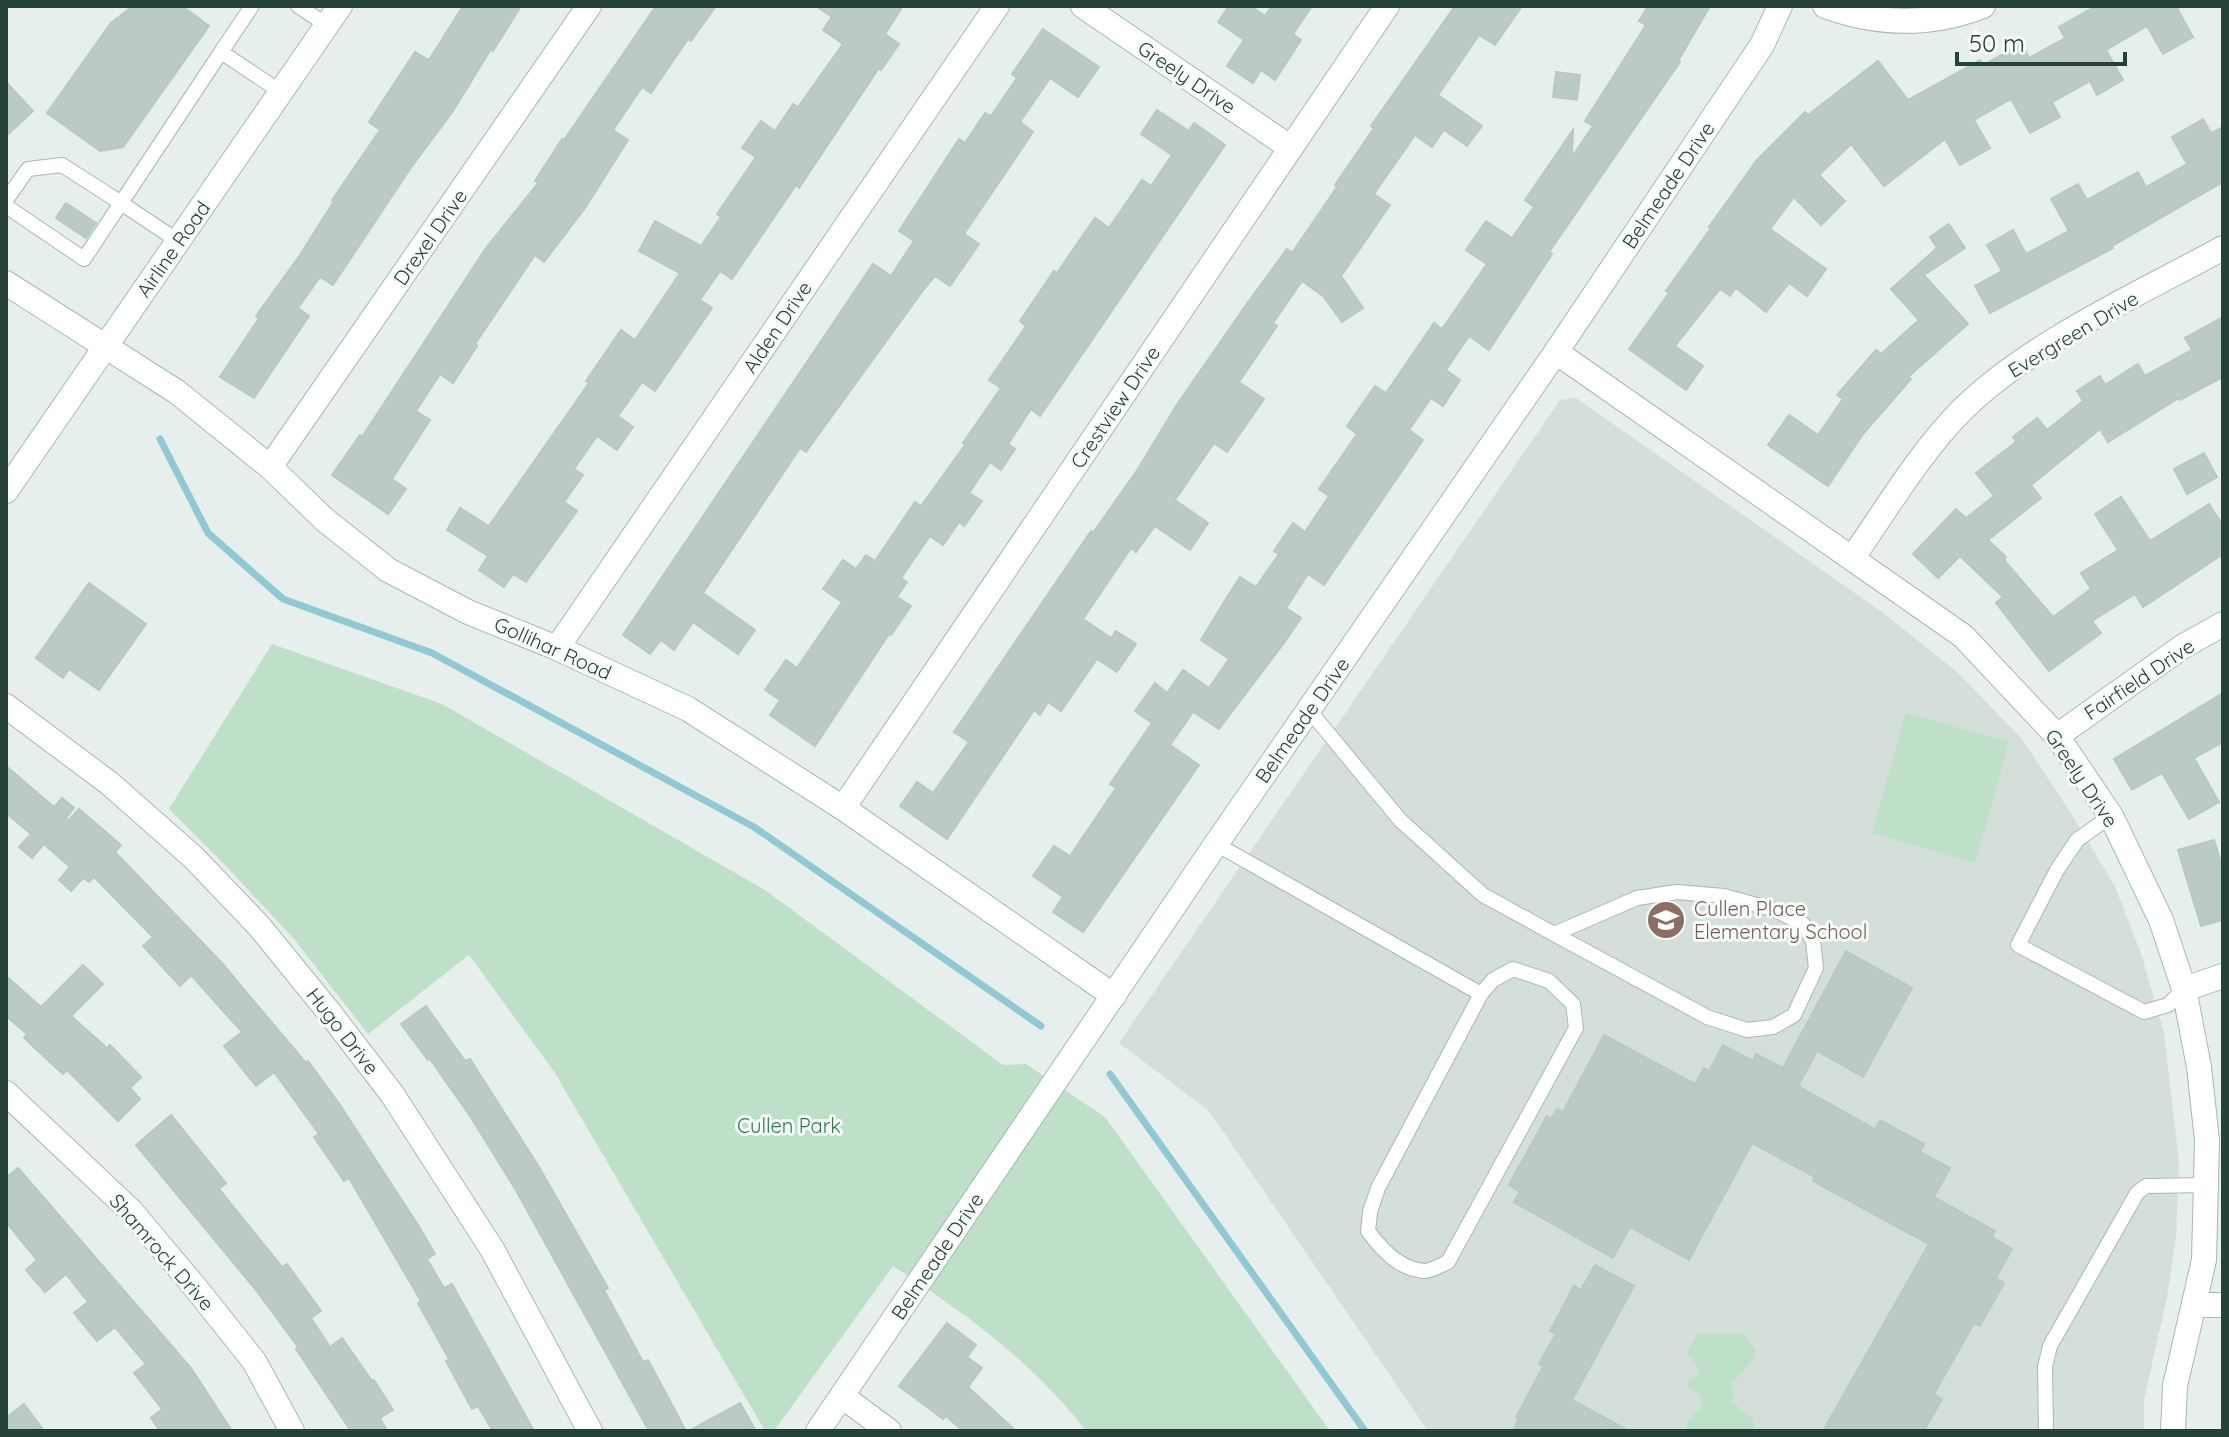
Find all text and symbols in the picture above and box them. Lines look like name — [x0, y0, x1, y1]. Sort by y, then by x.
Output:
scale bar — [1957, 16, 2125, 66]
text: 50 m — [1969, 28, 2025, 58]
street label: Greely Drive — [1133, 35, 1241, 119]
street label: Belmeade Drive — [1616, 117, 1720, 253]
street label: Drexel Drive — [388, 184, 472, 290]
street label: Airline Road — [131, 196, 215, 302]
street label: Alden Drive — [737, 276, 817, 378]
street label: Evergreen Drive — [2003, 285, 2143, 383]
street label: Crestview Drive — [1065, 341, 1165, 473]
street label: Gollihar Road — [490, 611, 616, 685]
street label: Fairfield Drive — [2079, 633, 2199, 725]
street label: Belmeade Drive — [1249, 652, 1355, 788]
street label: Greely Drive — [2040, 724, 2124, 832]
place label: Cullen Place Elementary School — [1694, 896, 1867, 944]
school or university icon: Cullen Place Elementary School — [1645, 899, 1687, 941]
street label: Hugo Drive — [301, 983, 385, 1079]
park label: Cullen Park — [737, 1113, 841, 1138]
street label: Shamrock Drive — [104, 1188, 220, 1316]
street label: Belmeade Drive — [885, 1188, 989, 1324]

